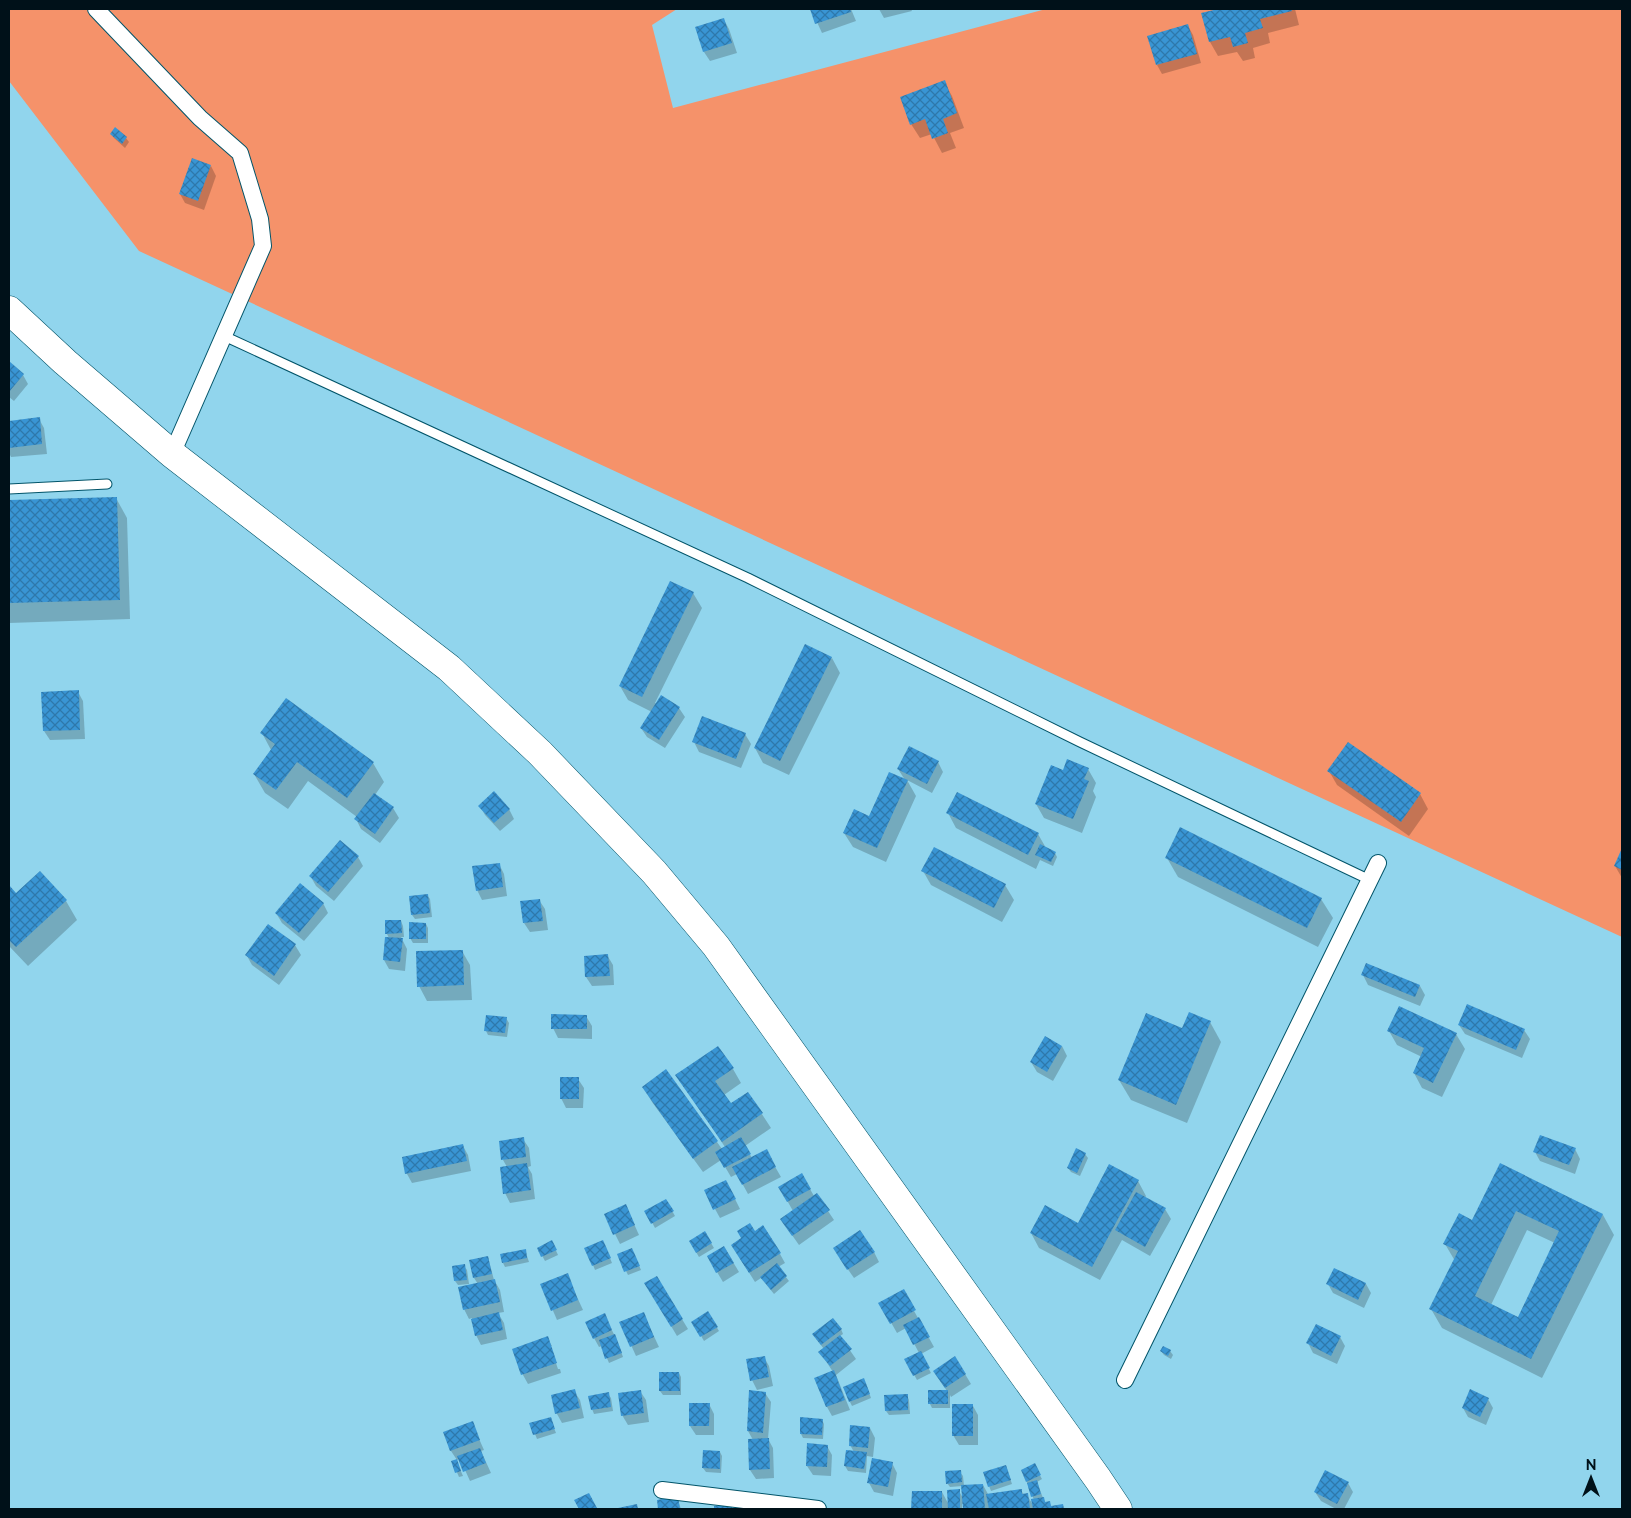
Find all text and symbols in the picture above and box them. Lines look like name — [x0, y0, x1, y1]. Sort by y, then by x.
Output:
north arrow — [1566, 1453, 1616, 1503]
text: N — [1586, 1457, 1596, 1473]

